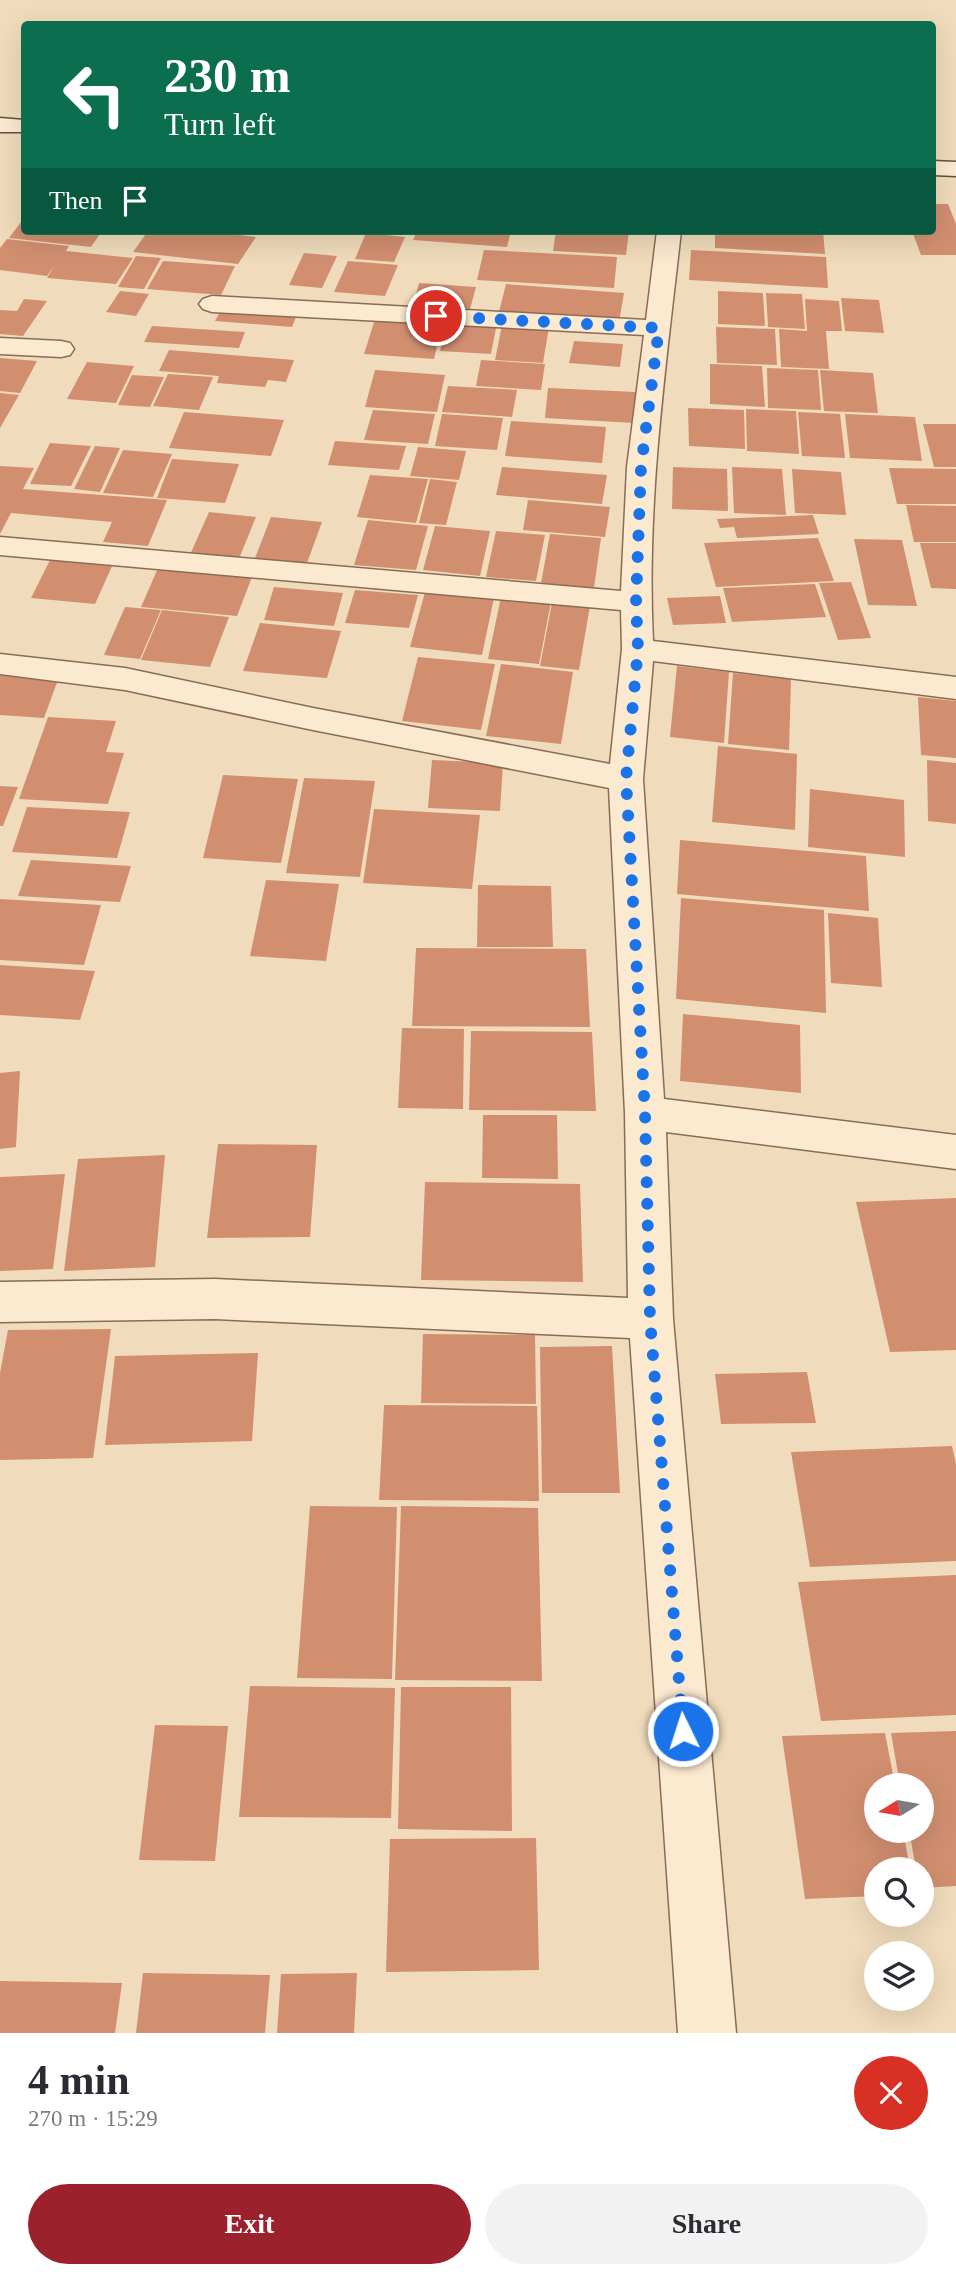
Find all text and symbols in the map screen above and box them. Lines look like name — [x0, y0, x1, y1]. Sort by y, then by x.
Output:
text: 230 m — [164, 48, 291, 103]
icon: left — [49, 49, 140, 140]
text: Turn left — [164, 106, 276, 142]
icon: arrive — [116, 182, 154, 220]
text: Then — [49, 186, 102, 215]
pin — [406, 286, 466, 346]
icon: arrive — [417, 297, 455, 335]
position arrow — [646, 1694, 720, 1768]
north arrow — [864, 1773, 934, 1843]
map controls — [864, 1773, 934, 2011]
button: search — [864, 1857, 934, 1927]
button: layers — [864, 1941, 934, 2011]
button: close — [854, 2056, 928, 2130]
text: 4 min — [28, 2057, 130, 2103]
text: 270 m · 15:29 — [28, 2106, 158, 2131]
button: Exit — [28, 2184, 471, 2264]
button: Share — [485, 2184, 928, 2264]

